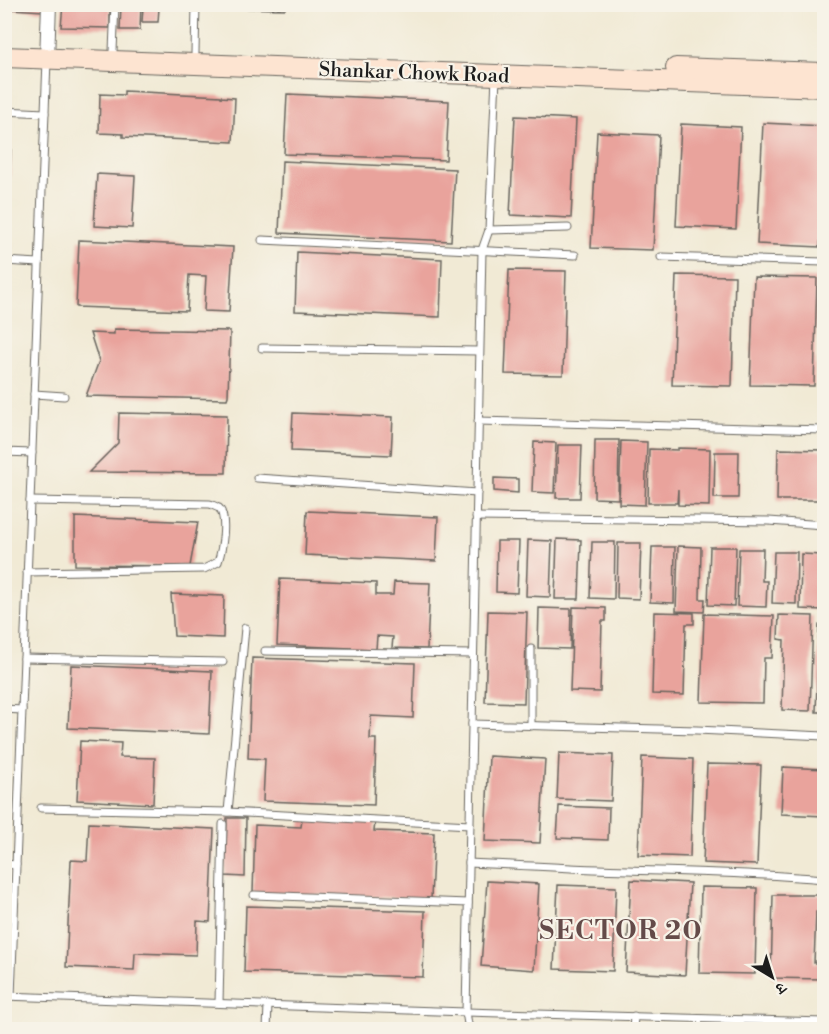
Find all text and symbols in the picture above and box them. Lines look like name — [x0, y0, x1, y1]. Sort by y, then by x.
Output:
street label: Shankar Chowk Road — [318, 58, 510, 89]
district label: SECTOR 20 — [539, 915, 703, 947]
north arrow — [742, 947, 802, 1007]
text: उ — [770, 977, 791, 1000]

